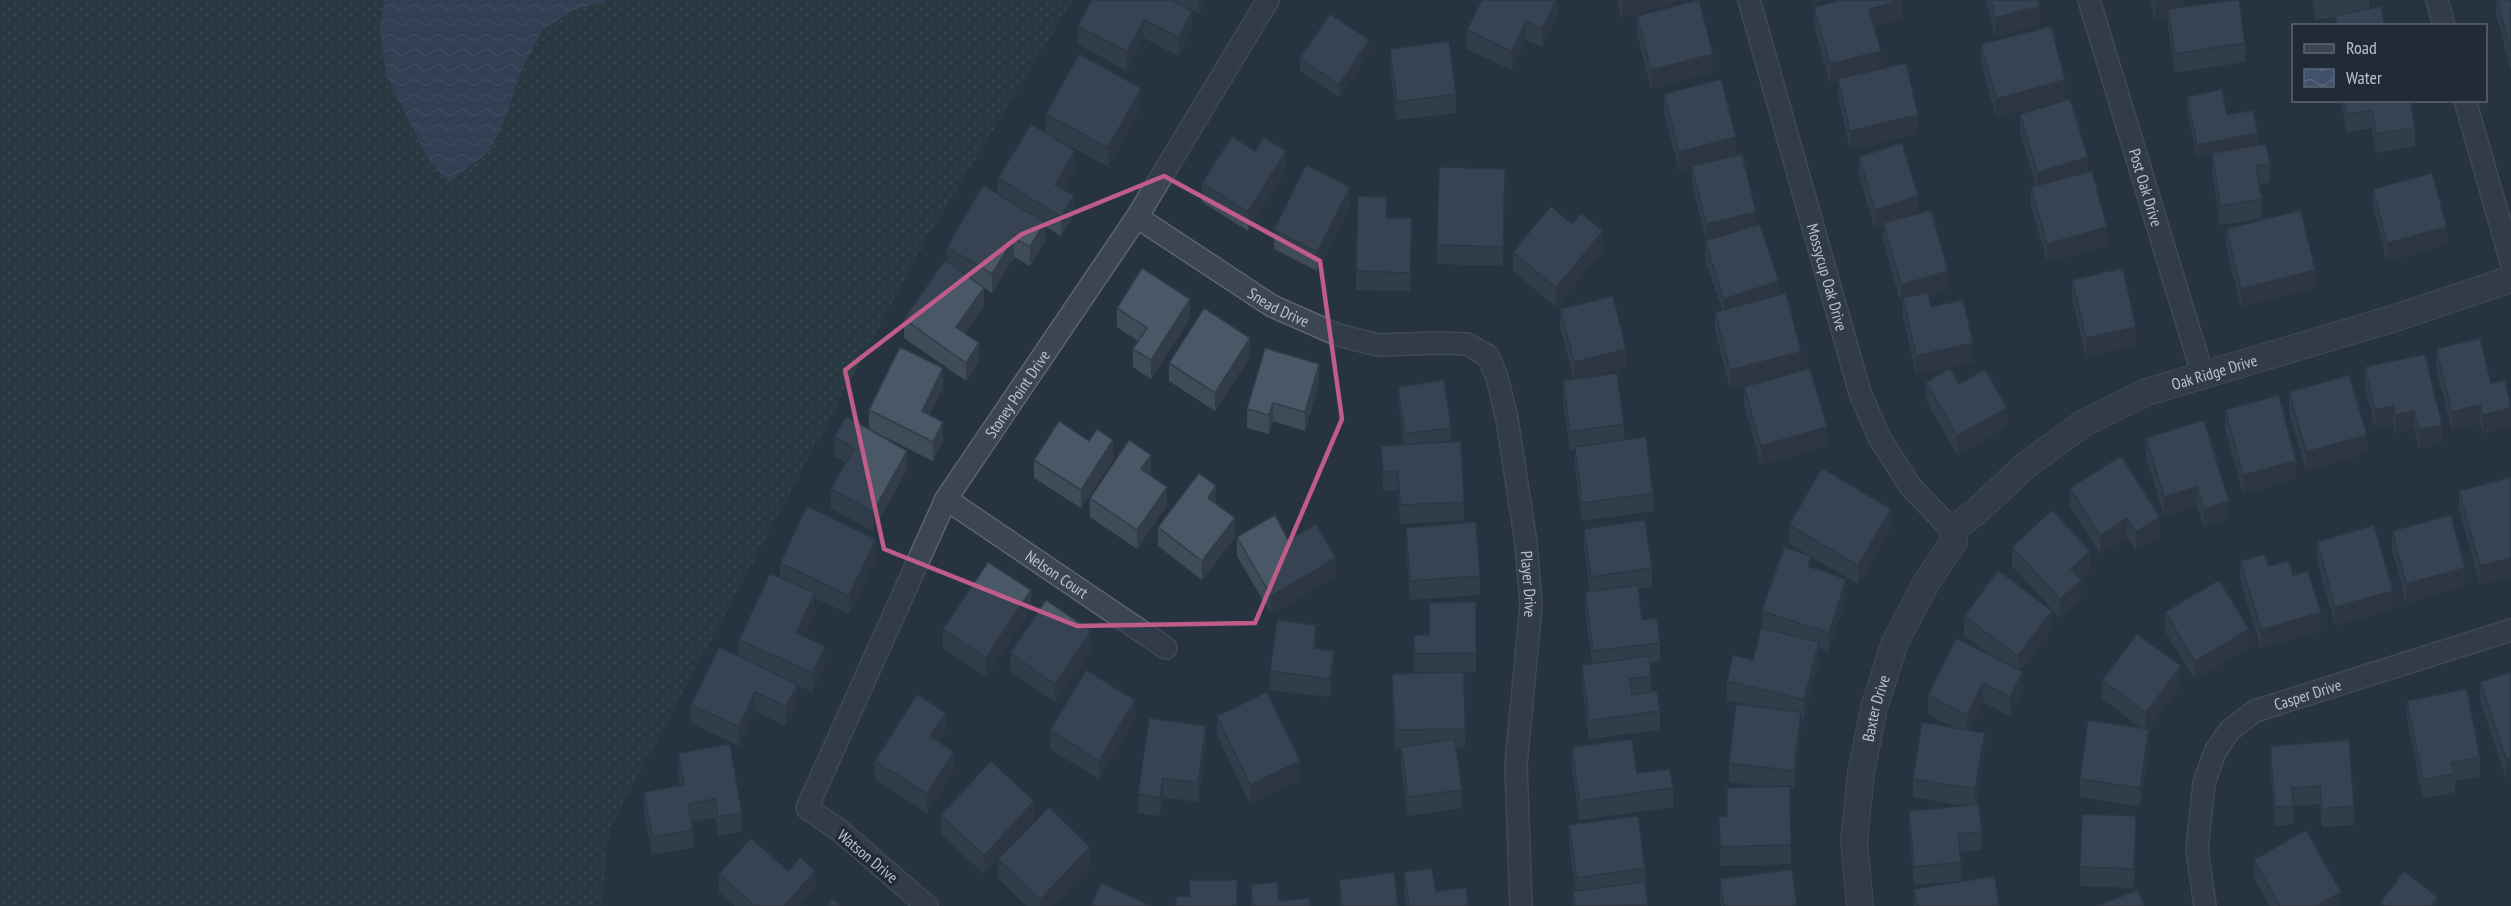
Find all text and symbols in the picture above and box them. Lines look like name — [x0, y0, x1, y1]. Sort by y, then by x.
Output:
legend — [2292, 24, 2487, 102]
text: Road — [2346, 36, 2377, 59]
text: Water — [2346, 66, 2382, 89]
street label: Post Oak Drive — [2125, 146, 2167, 229]
street label: Mossycup Oak Drive — [1803, 221, 1852, 333]
street label: Snead Drive — [1244, 283, 1312, 331]
street label: Stoney Point Drive — [981, 346, 1054, 441]
street label: Oak Ridge Drive — [2169, 350, 2259, 394]
street label: Nelson Court — [1022, 546, 1093, 603]
street label: Player Drive — [1517, 550, 1541, 618]
street label: Baxter Drive — [1858, 672, 1894, 743]
street label: Casper Drive — [2271, 674, 2344, 714]
street label: Watson Drive — [834, 825, 902, 887]

